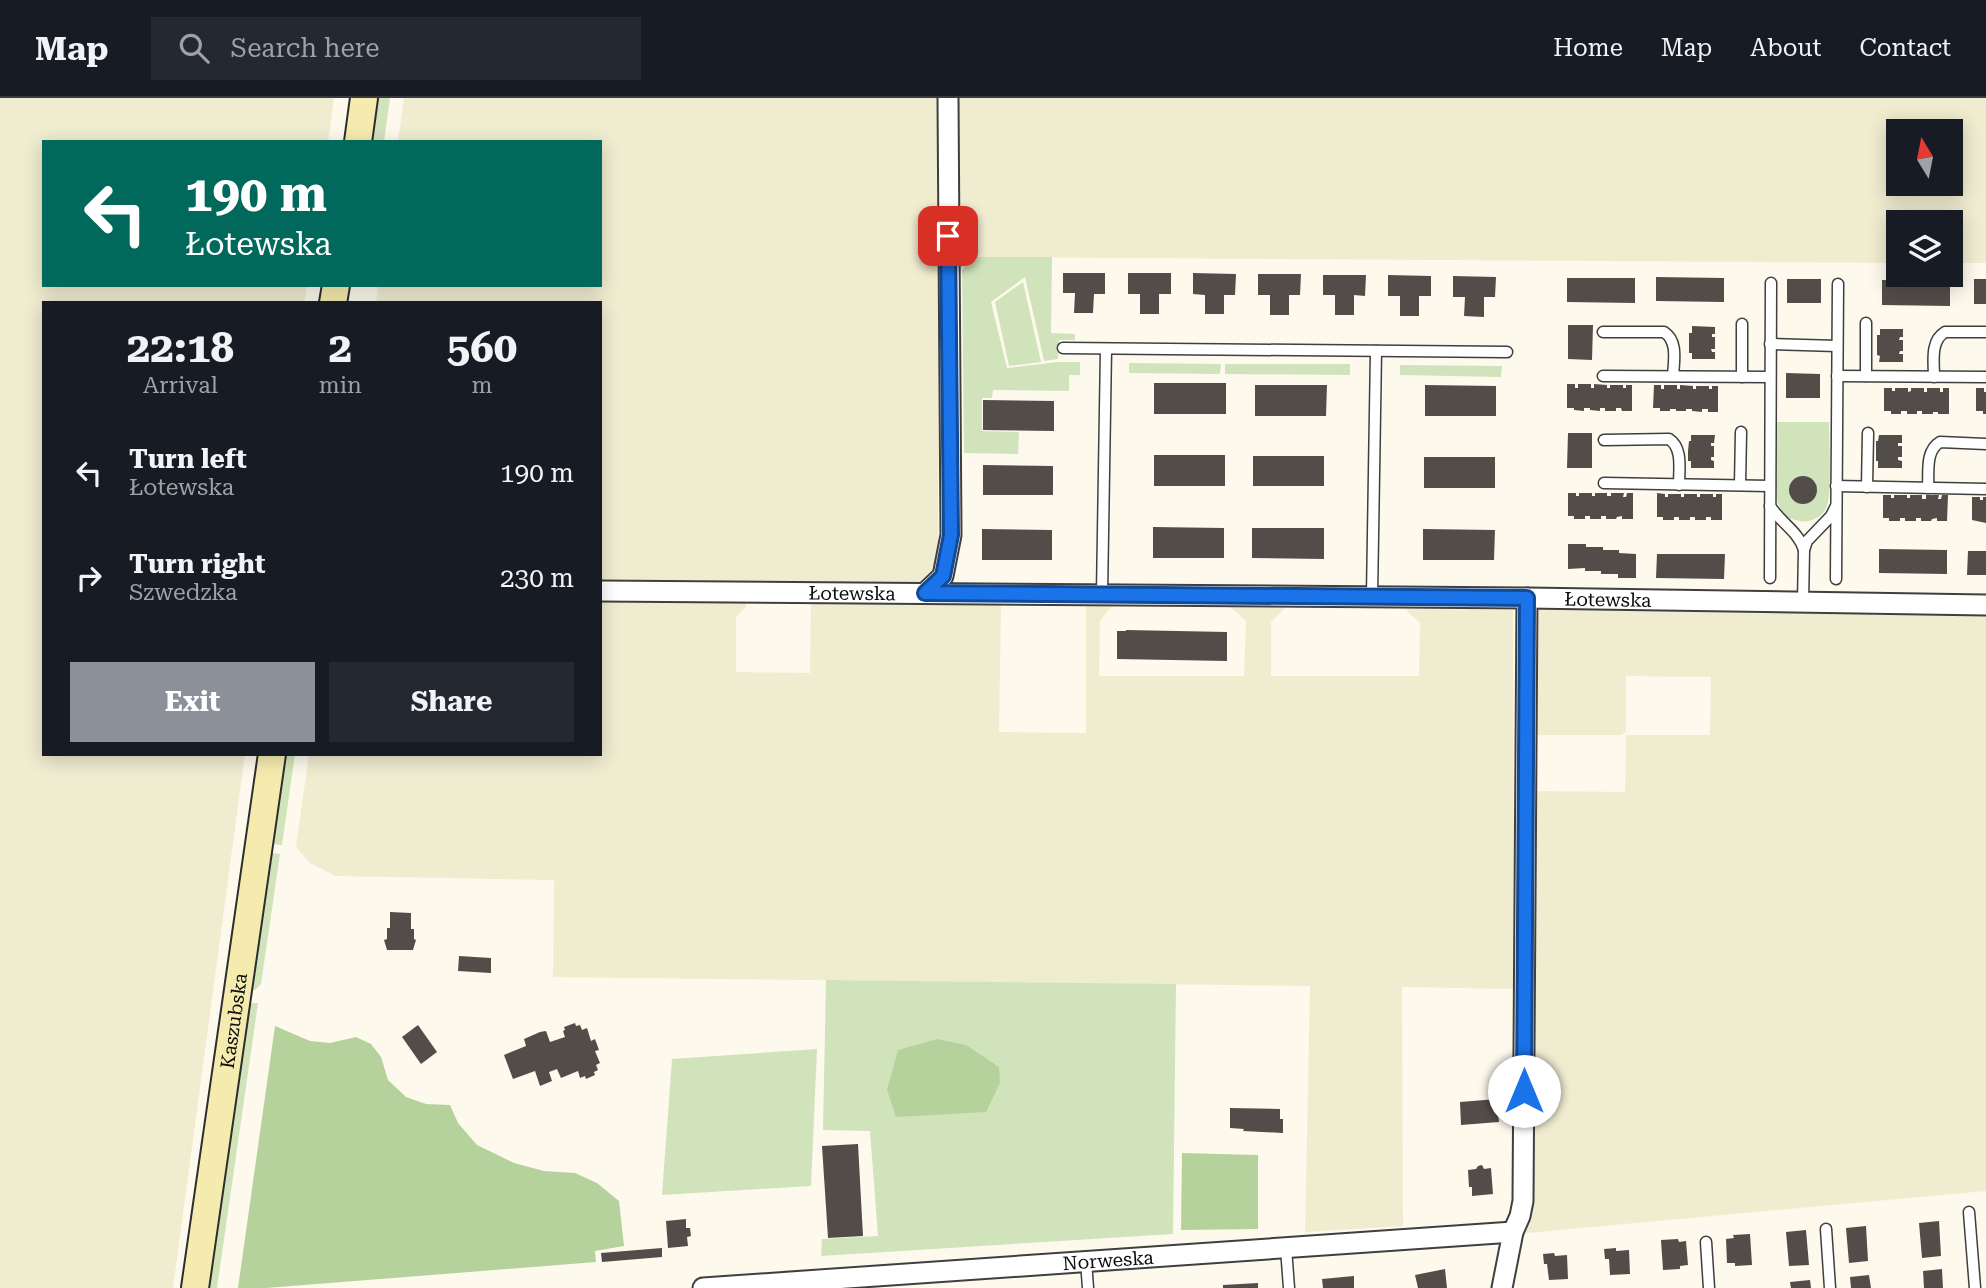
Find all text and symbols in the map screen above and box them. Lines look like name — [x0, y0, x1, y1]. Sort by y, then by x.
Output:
search box — [151, 17, 641, 80]
text: Map — [35, 29, 109, 68]
icon: search — [175, 29, 213, 67]
text: Search here — [231, 33, 380, 63]
text: Home — [1553, 34, 1623, 62]
text: Map — [1661, 34, 1712, 62]
text: About — [1750, 34, 1821, 62]
text: Contact — [1859, 34, 1951, 62]
north arrow — [1886, 119, 1964, 196]
map controls — [1886, 119, 1963, 287]
text: 190 m — [185, 166, 327, 223]
icon: left — [70, 168, 161, 259]
pin — [918, 206, 978, 266]
button: layers — [1886, 210, 1963, 287]
icon: arrive — [929, 217, 967, 255]
text: Łotewska — [185, 225, 332, 263]
text: 22:18 — [127, 323, 234, 372]
text: 2 — [329, 323, 352, 372]
text: 560 — [447, 323, 517, 372]
text: Arrival — [143, 372, 218, 399]
text: min — [319, 372, 362, 399]
text: m — [471, 372, 492, 399]
text: Turn left — [129, 444, 247, 474]
icon: left — [70, 454, 108, 492]
text: 190 m — [500, 458, 574, 488]
text: Łotewska — [129, 474, 234, 501]
text: Turn right — [129, 549, 265, 579]
icon: right — [70, 559, 108, 597]
text: 230 m — [500, 563, 574, 593]
text: Szwedzka — [129, 579, 237, 606]
street label: Łotewska — [808, 581, 896, 605]
street label: Łotewska — [1564, 587, 1652, 611]
button: Exit — [70, 662, 315, 742]
button: Share — [329, 662, 574, 742]
street label: Kaszubska — [215, 971, 252, 1070]
position arrow — [1487, 1054, 1561, 1128]
street label: Norweska — [1062, 1245, 1155, 1275]

